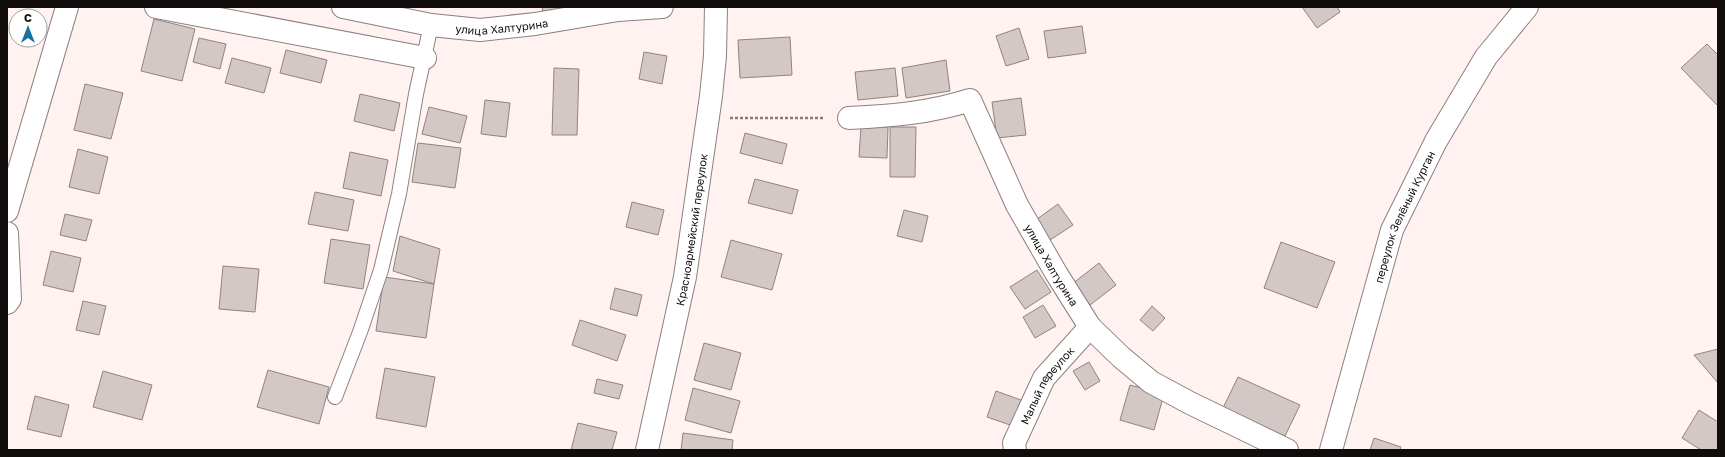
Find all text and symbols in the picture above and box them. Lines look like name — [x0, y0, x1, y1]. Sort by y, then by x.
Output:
north arrow — [8, 8, 48, 48]
text: С — [24, 11, 32, 24]
street label: улица Халтурина — [455, 15, 549, 37]
street label: переулок Зелёный Курган — [1371, 148, 1437, 284]
street label: Красноармейский переулок — [672, 152, 709, 307]
street label: улица Халтурина — [1023, 221, 1081, 308]
street label: Малый переулок — [1017, 343, 1077, 426]

